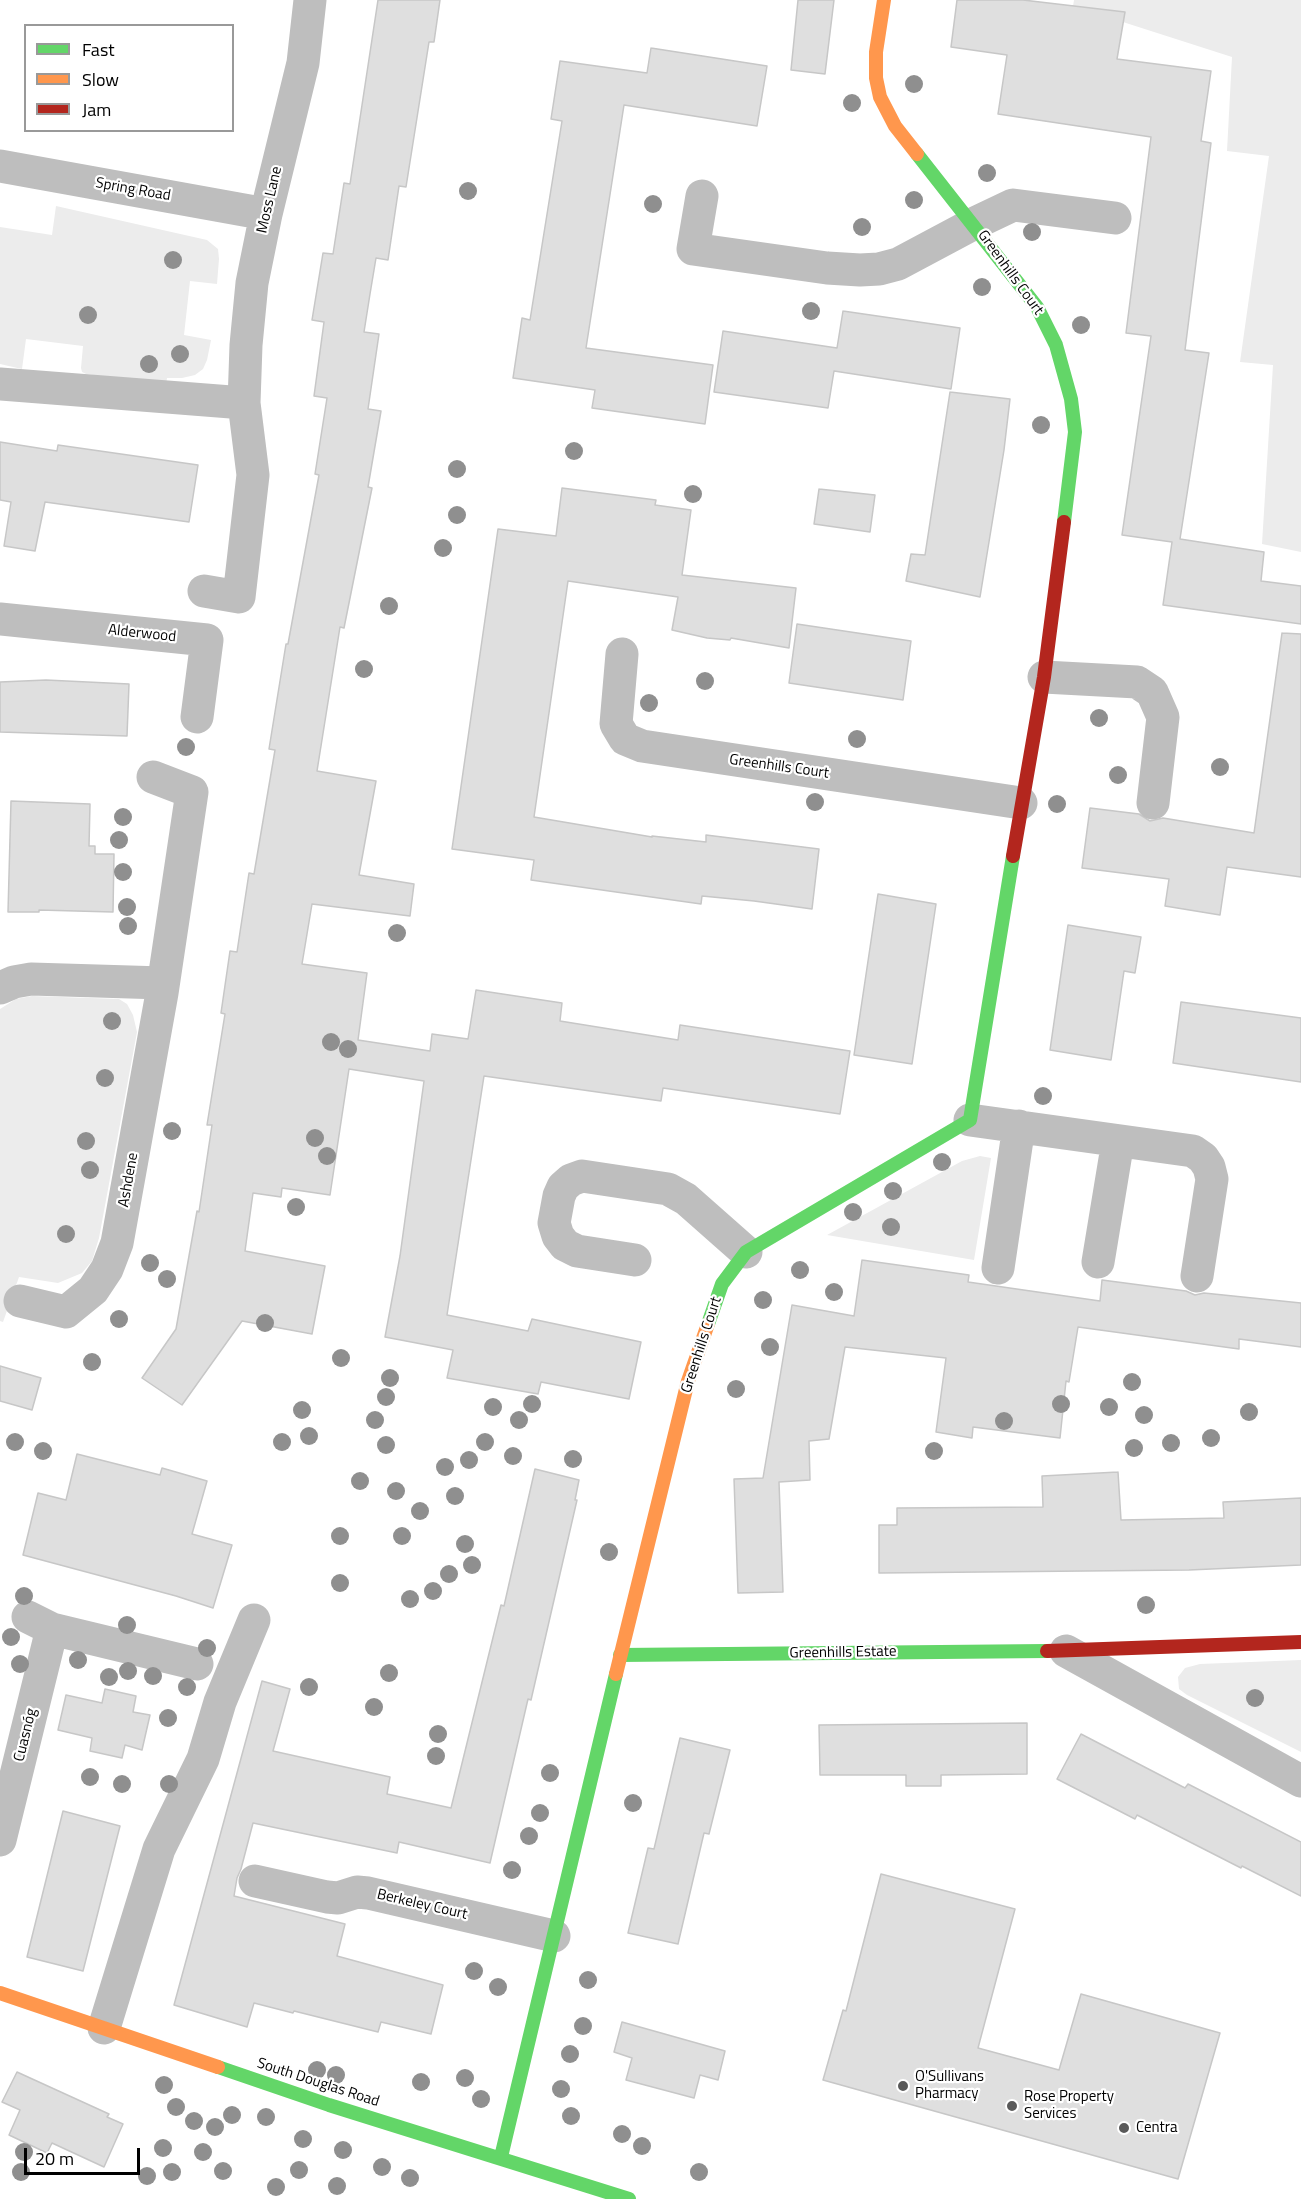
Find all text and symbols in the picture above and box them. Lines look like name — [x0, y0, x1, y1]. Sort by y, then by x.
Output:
legend — [24, 24, 234, 132]
text: Fast — [82, 36, 115, 63]
text: Slow — [82, 66, 119, 93]
text: Jam — [82, 96, 111, 123]
street label: Moss Lane — [254, 165, 286, 235]
street label: Spring Road — [94, 175, 172, 205]
street label: Greenhills Court — [973, 227, 1047, 319]
street label: Alderwood — [107, 621, 177, 647]
street label: Greenhills Court — [728, 751, 830, 783]
street label: Ashdene — [115, 1151, 143, 1209]
street label: Greenhills Court — [678, 1294, 726, 1396]
street label: Greenhills Estate — [789, 1643, 897, 1663]
street label: Cuasnóg — [11, 1707, 41, 1763]
street label: Berkeley Court — [375, 1886, 469, 1924]
street label: South Douglas Road — [255, 2055, 381, 2111]
place label: O'Sullivans Pharmacy — [915, 2068, 984, 2103]
marker: O'Sullivans Pharmacy — [896, 2079, 910, 2093]
place label: Rose Property Services — [1024, 2088, 1114, 2123]
marker: Rose Property Services — [1005, 2099, 1019, 2113]
place label: Centra — [1136, 2119, 1178, 2137]
marker: Centra — [1117, 2121, 1131, 2135]
scale bar — [27, 2136, 142, 2174]
text: 20 m — [35, 2145, 74, 2172]

